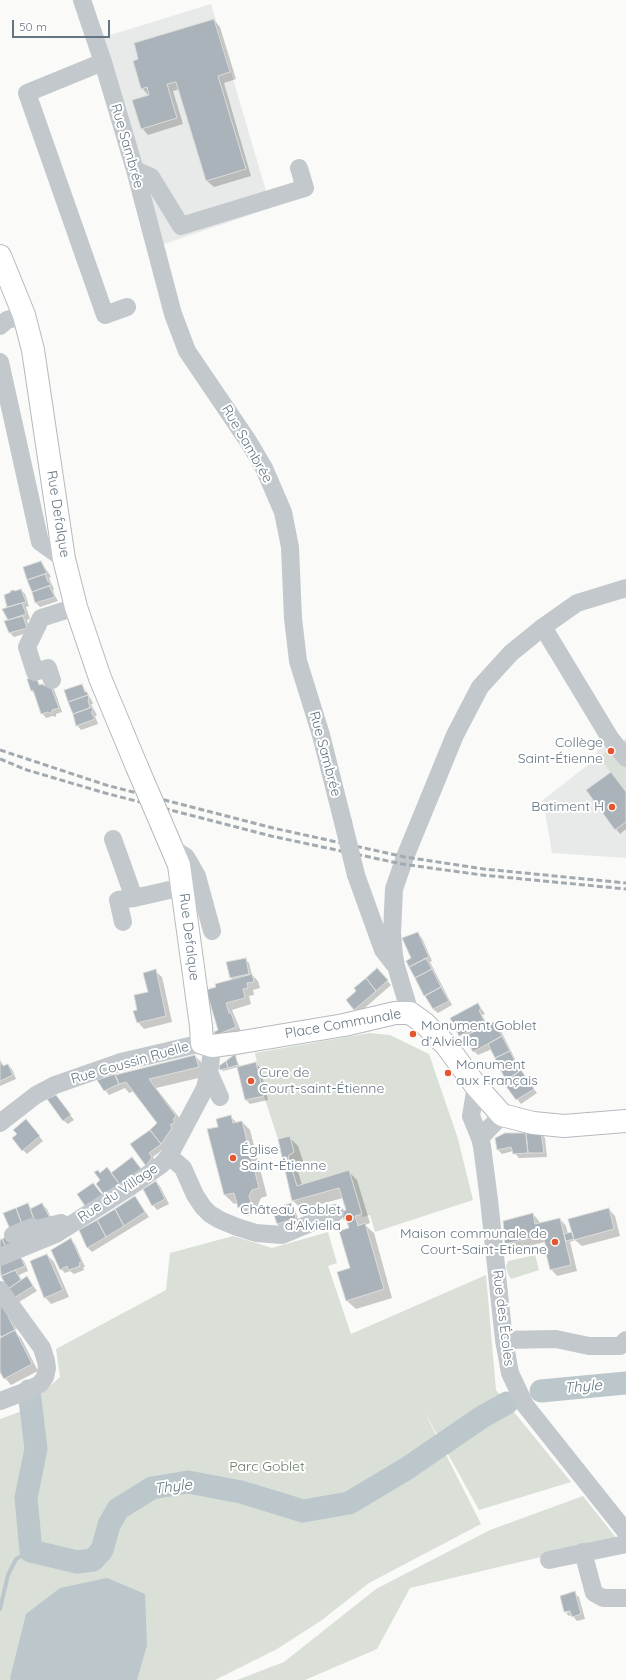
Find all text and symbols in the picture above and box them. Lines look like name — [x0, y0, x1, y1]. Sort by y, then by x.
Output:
scale bar — [14, 12, 112, 38]
text: 50 m — [19, 19, 47, 34]
street label: Rue Sambrée — [107, 102, 147, 190]
street label: Rue Sambrée — [218, 402, 276, 486]
street label: Rue Defalque — [43, 469, 73, 559]
street label: Rue Sambrée — [306, 710, 344, 798]
place label: Collège Saint-Étienne — [518, 735, 603, 768]
marker: Collège Saint-Étienne — [606, 746, 616, 756]
place label: Batiment H — [531, 799, 604, 815]
marker: Batiment H — [607, 802, 617, 812]
street label: Rue Defalque — [175, 892, 203, 982]
street label: Place Communale — [284, 1006, 402, 1042]
place label: Monument Goblet d’Alviella — [421, 1018, 537, 1050]
marker: Monument Goblet d’Alviella — [408, 1029, 418, 1039]
street label: Rue Coussin Ruelle — [69, 1038, 191, 1088]
place label: Monument aux Français — [456, 1057, 538, 1090]
place label: Cure de Court-saint-Étienne — [259, 1065, 384, 1098]
marker: Monument aux Français — [443, 1068, 453, 1078]
marker: Cure de Court-saint-Étienne — [246, 1076, 256, 1086]
place label: Église Saint-Étienne — [241, 1142, 326, 1174]
marker: Église Saint-Étienne — [228, 1153, 238, 1163]
street label: Rue du Village — [75, 1160, 161, 1226]
place label: Château Goblet d'Alviella — [240, 1202, 341, 1234]
marker: Château Goblet d'Alviella — [344, 1213, 354, 1223]
place label: Maison communale de Court-Saint-Etienne — [400, 1226, 547, 1258]
marker: Maison communale de Court-Saint-Etienne — [550, 1237, 560, 1247]
street label: Rue des Écoles — [489, 1269, 517, 1367]
water label: Thyle — [563, 1376, 603, 1398]
park label: Parc Goblet — [229, 1459, 305, 1475]
water label: Thyle — [153, 1476, 193, 1498]

